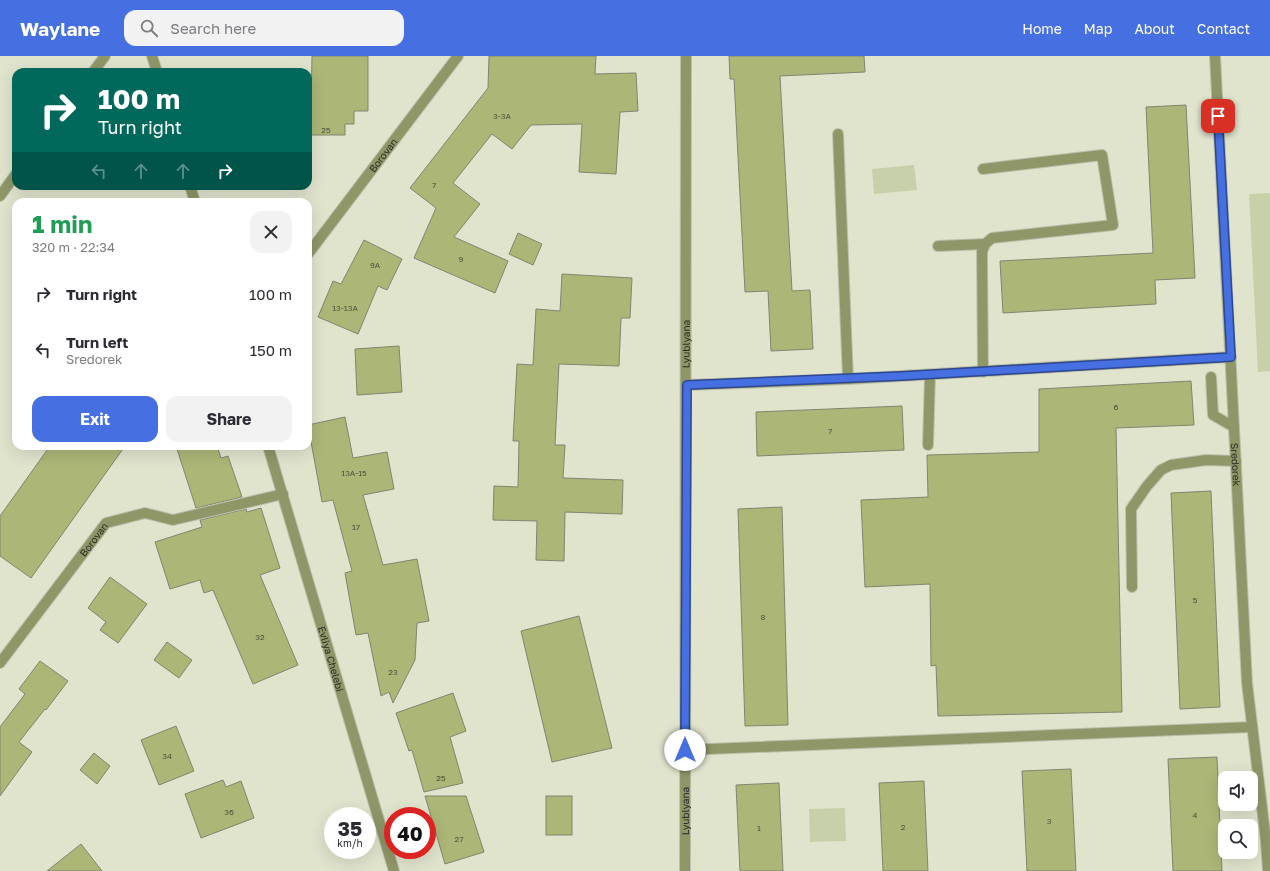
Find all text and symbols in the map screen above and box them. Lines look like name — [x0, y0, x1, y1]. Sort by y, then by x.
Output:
search box — [124, 10, 404, 46]
text: Waylane — [20, 17, 100, 40]
icon: search — [138, 17, 160, 39]
text: Search here — [170, 19, 256, 37]
text: Home — [1022, 20, 1062, 37]
text: Map — [1084, 20, 1112, 37]
text: About — [1134, 20, 1175, 37]
text: Contact — [1197, 20, 1250, 37]
text: 100 m — [98, 82, 180, 115]
icon: right — [32, 84, 84, 136]
pin — [1201, 99, 1235, 133]
icon: arrive — [1207, 105, 1229, 127]
house number: 3-3А — [493, 111, 512, 121]
text: Turn right — [98, 116, 182, 138]
house number: 25 — [321, 125, 331, 135]
street label: Borovan — [366, 136, 400, 175]
icon: left — [88, 160, 110, 182]
icon: ahead — [130, 160, 152, 182]
icon: ahead — [172, 160, 194, 182]
icon: right — [214, 160, 236, 182]
house number: 7 — [432, 180, 436, 190]
text: 1 min — [32, 209, 92, 238]
button: close — [250, 211, 292, 253]
text: 320 m · 22:34 — [32, 239, 115, 255]
house number: 9 — [459, 254, 464, 264]
house number: 9А — [370, 260, 381, 270]
icon: right — [32, 283, 54, 305]
text: Turn right — [66, 285, 137, 303]
text: 100 m — [249, 285, 292, 303]
house number: 13-13А — [332, 303, 358, 313]
street label: Lyublyana — [680, 320, 692, 368]
text: Turn left — [66, 333, 128, 351]
icon: left — [32, 339, 54, 361]
text: 150 m — [250, 341, 292, 359]
text: Sredorek — [66, 351, 122, 367]
button: Exit — [32, 396, 158, 442]
button: Share — [166, 396, 292, 442]
house number: 6 — [1114, 402, 1119, 412]
house number: 7 — [828, 426, 832, 436]
street label: Sredorek — [1229, 442, 1243, 487]
house number: 13А-15 — [341, 468, 367, 478]
street label: Borovan — [77, 520, 110, 559]
house number: 17 — [352, 522, 360, 532]
house number: 5 — [1193, 595, 1198, 605]
house number: 8 — [761, 612, 766, 622]
street label: Evliya Chelebi — [316, 625, 346, 693]
house number: 32 — [255, 632, 265, 642]
house number: 23 — [388, 667, 398, 677]
position arrow — [664, 729, 706, 771]
house number: 34 — [162, 751, 172, 761]
map controls — [1218, 771, 1258, 859]
button: sound — [1218, 771, 1258, 811]
house number: 25 — [436, 773, 446, 783]
street label: Lyublyana — [679, 787, 691, 835]
house number: 36 — [224, 807, 234, 817]
speed limit sign: 40 — [384, 807, 436, 859]
house number: 4 — [1193, 810, 1198, 820]
text: 35 — [338, 816, 362, 840]
house number: 3 — [1047, 816, 1052, 826]
button: search — [1218, 819, 1258, 859]
house number: 2 — [901, 822, 906, 832]
house number: 1 — [757, 823, 761, 833]
house number: 27 — [455, 834, 463, 844]
text: km/h — [337, 837, 363, 849]

